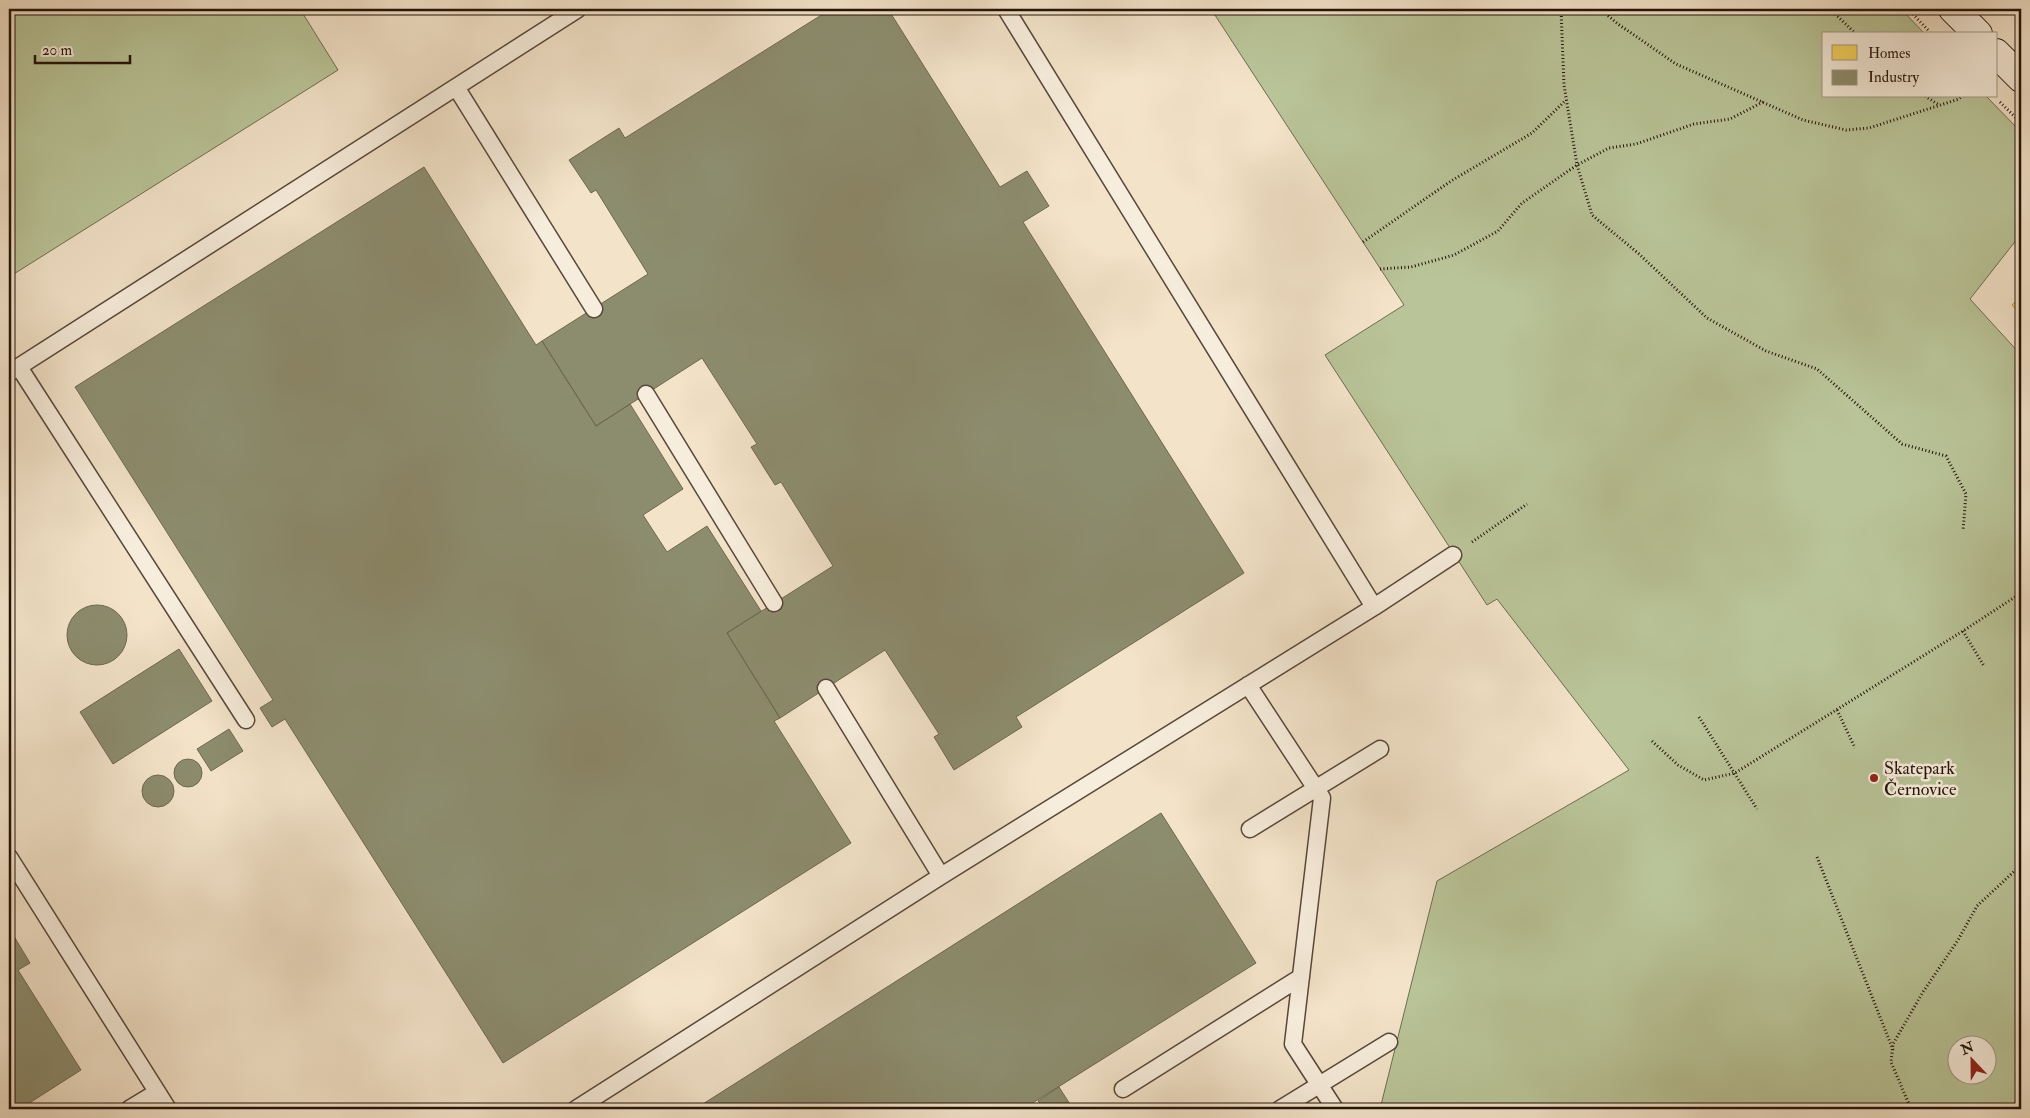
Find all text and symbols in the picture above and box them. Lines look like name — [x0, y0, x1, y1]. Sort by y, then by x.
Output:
scale bar — [35, 32, 130, 64]
legend — [1822, 32, 1998, 98]
text: 20 m — [42, 41, 72, 60]
text: Homes — [1868, 44, 1910, 63]
text: Industry — [1868, 68, 1919, 87]
place label: Skatepark Černovice — [1884, 757, 1957, 801]
marker: Skatepark Černovice — [1868, 772, 1880, 784]
north arrow — [1948, 1036, 1998, 1086]
text: N — [1957, 1038, 1977, 1059]

